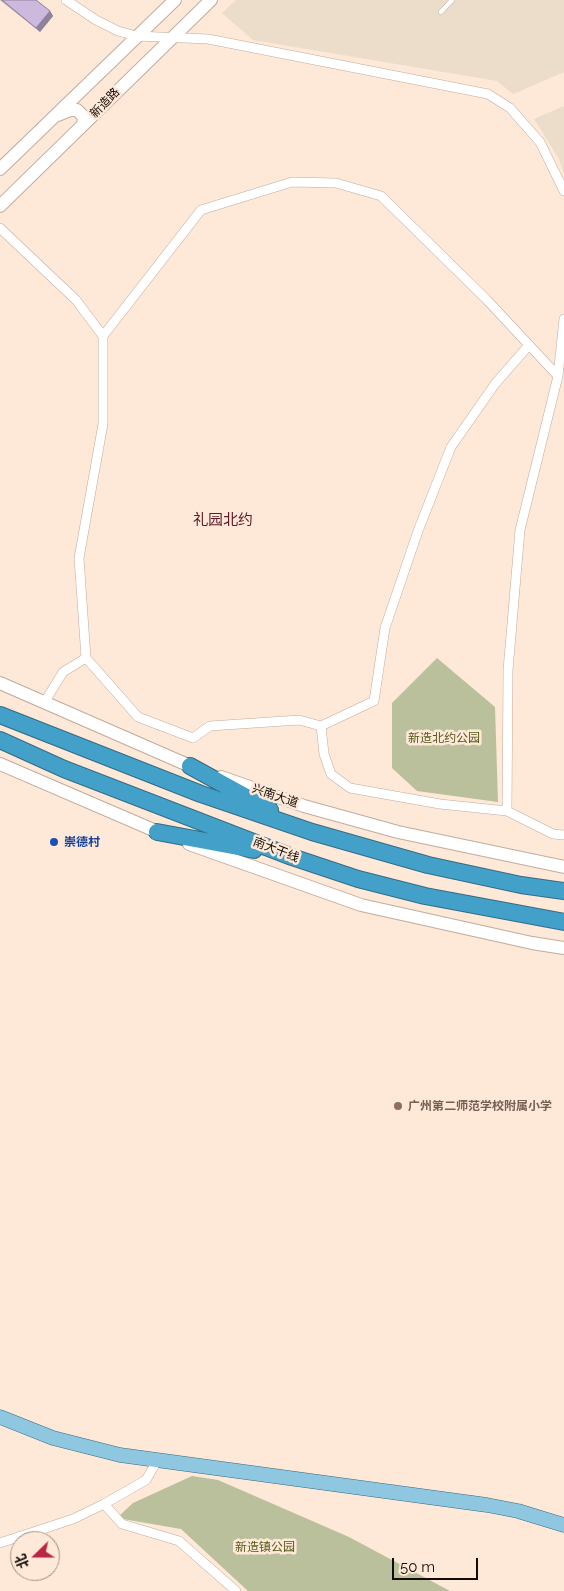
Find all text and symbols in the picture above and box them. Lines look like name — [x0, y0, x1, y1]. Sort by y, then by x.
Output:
street label: 新造路 — [87, 85, 123, 121]
district label: 礼园北约 — [193, 511, 253, 529]
park label: 新造北约公园 — [408, 731, 480, 745]
street label: 兴南大道 — [250, 781, 300, 811]
place label: 崇德村 — [64, 835, 100, 849]
street label: 南大干线 — [251, 835, 301, 865]
marker: 崇德村 — [48, 836, 60, 848]
place label: 广州第二师范学校附属小学 — [408, 1099, 552, 1113]
marker: 广州第二师范学校附属小学 — [392, 1100, 404, 1112]
north arrow — [10, 1531, 60, 1581]
park label: 新造镇公园 — [235, 1540, 295, 1554]
scale bar — [394, 1548, 480, 1580]
text: 北 — [12, 1552, 32, 1571]
text: 50 m — [400, 1558, 435, 1576]

